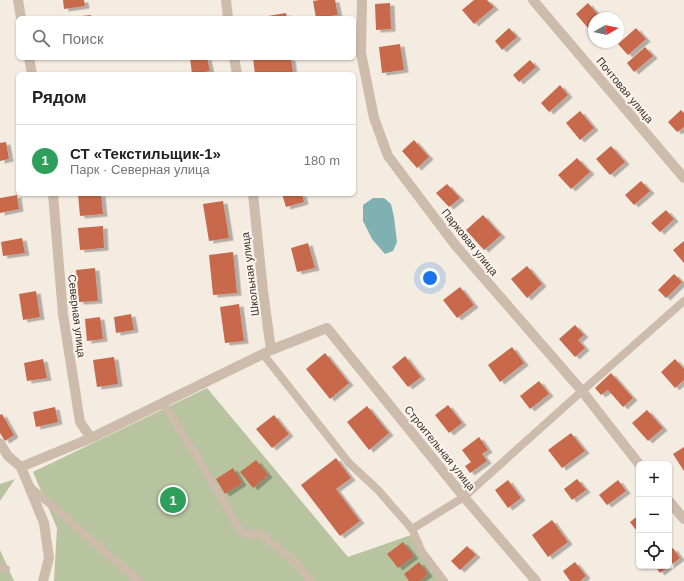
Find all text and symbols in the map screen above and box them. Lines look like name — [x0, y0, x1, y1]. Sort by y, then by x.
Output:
north arrow — [588, 12, 624, 48]
search box — [16, 16, 356, 60]
icon: search — [30, 27, 52, 49]
text: Поиск — [62, 30, 104, 47]
street label: Почтовая улица — [594, 55, 656, 126]
text: Рядом — [32, 88, 87, 107]
text: СТ «Текстильщик-1» — [70, 145, 221, 162]
text: 1 — [41, 153, 49, 168]
text: 180 m — [304, 153, 340, 168]
text: Парк · Северная улица — [70, 162, 210, 177]
street label: Парковая улица — [439, 206, 501, 278]
street label: Школьная улица — [239, 230, 261, 317]
your location — [420, 268, 440, 288]
street label: Северная улица — [66, 274, 88, 359]
street label: Строительная улица — [402, 403, 478, 494]
map controls — [636, 461, 672, 569]
button: + — [636, 461, 672, 497]
pin: 1 — [160, 485, 186, 515]
button: − — [636, 497, 672, 533]
button: locate — [636, 533, 672, 569]

